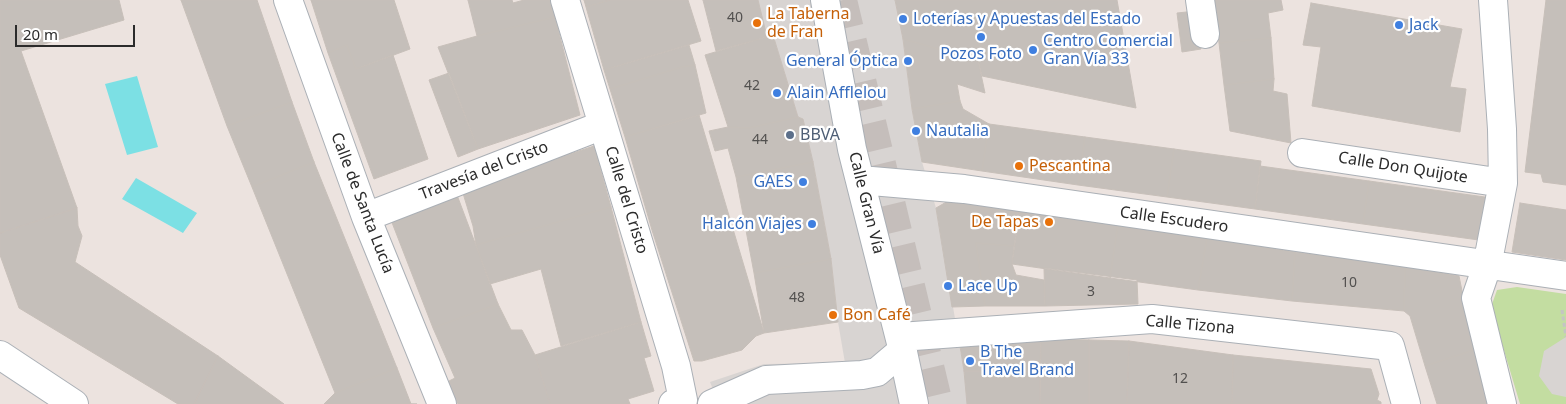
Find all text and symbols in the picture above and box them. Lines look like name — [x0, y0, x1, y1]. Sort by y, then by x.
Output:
place label: La Taberna de Fran — [767, 4, 849, 42]
place label: Loterías y Apuestas del Estado — [913, 9, 1141, 29]
house number: 40 — [727, 10, 743, 26]
marker: Loterías y Apuestas del Estado — [897, 13, 909, 25]
scale bar — [18, 15, 138, 47]
place label: Jack — [1409, 15, 1439, 35]
marker: La Taberna de Fran — [751, 17, 763, 29]
marker: Jack — [1393, 19, 1405, 31]
text: 20 m — [23, 24, 58, 44]
marker: Pozos Foto — [975, 31, 987, 43]
place label: Centro Comercial Gran Vía 33 — [1043, 31, 1173, 69]
place label: Pozos Foto — [940, 44, 1022, 64]
marker: Centro Comercial Gran Vía 33 — [1027, 44, 1039, 56]
place label: General Óptica — [786, 51, 898, 71]
marker: General Óptica — [902, 55, 914, 67]
house number: 42 — [744, 78, 760, 94]
place label: Alain Afflelou — [787, 83, 887, 103]
marker: Alain Afflelou — [771, 87, 783, 99]
place label: Nautalia — [926, 121, 989, 141]
place label: BBVA — [800, 125, 840, 145]
marker: Nautalia — [910, 125, 922, 137]
marker: BBVA — [784, 129, 796, 141]
street label: Calle de Santa Lucía — [326, 130, 398, 276]
house number: 44 — [752, 132, 768, 148]
street label: Travesía del Cristo — [417, 138, 551, 204]
street label: Calle del Cristo — [600, 144, 652, 256]
street label: Calle Don Quijote — [1337, 148, 1469, 188]
street label: Calle Gran Vía — [844, 150, 888, 256]
place label: Pescantina — [1029, 156, 1111, 176]
marker: Pescantina — [1013, 160, 1025, 172]
place label: GAES — [753, 172, 793, 192]
marker: GAES — [797, 176, 809, 188]
street label: Calle Escudero — [1118, 203, 1230, 237]
place label: De Tapas — [971, 212, 1039, 232]
place label: Halcón Viajes — [702, 214, 802, 234]
marker: De Tapas — [1043, 216, 1055, 228]
marker: Halcón Viajes — [806, 218, 818, 230]
house number: 10 — [1341, 275, 1357, 291]
place label: Lace Up — [958, 276, 1018, 296]
marker: Lace Up — [942, 280, 954, 292]
house number: 3 — [1087, 284, 1095, 300]
house number: 48 — [789, 290, 805, 306]
place label: Bon Café — [843, 305, 911, 325]
marker: Bon Café — [827, 309, 839, 321]
street label: Calle Tizona — [1145, 312, 1235, 338]
place label: B The Travel Brand — [980, 342, 1074, 380]
marker: B The Travel Brand — [964, 355, 976, 367]
house number: 12 — [1172, 371, 1188, 387]

